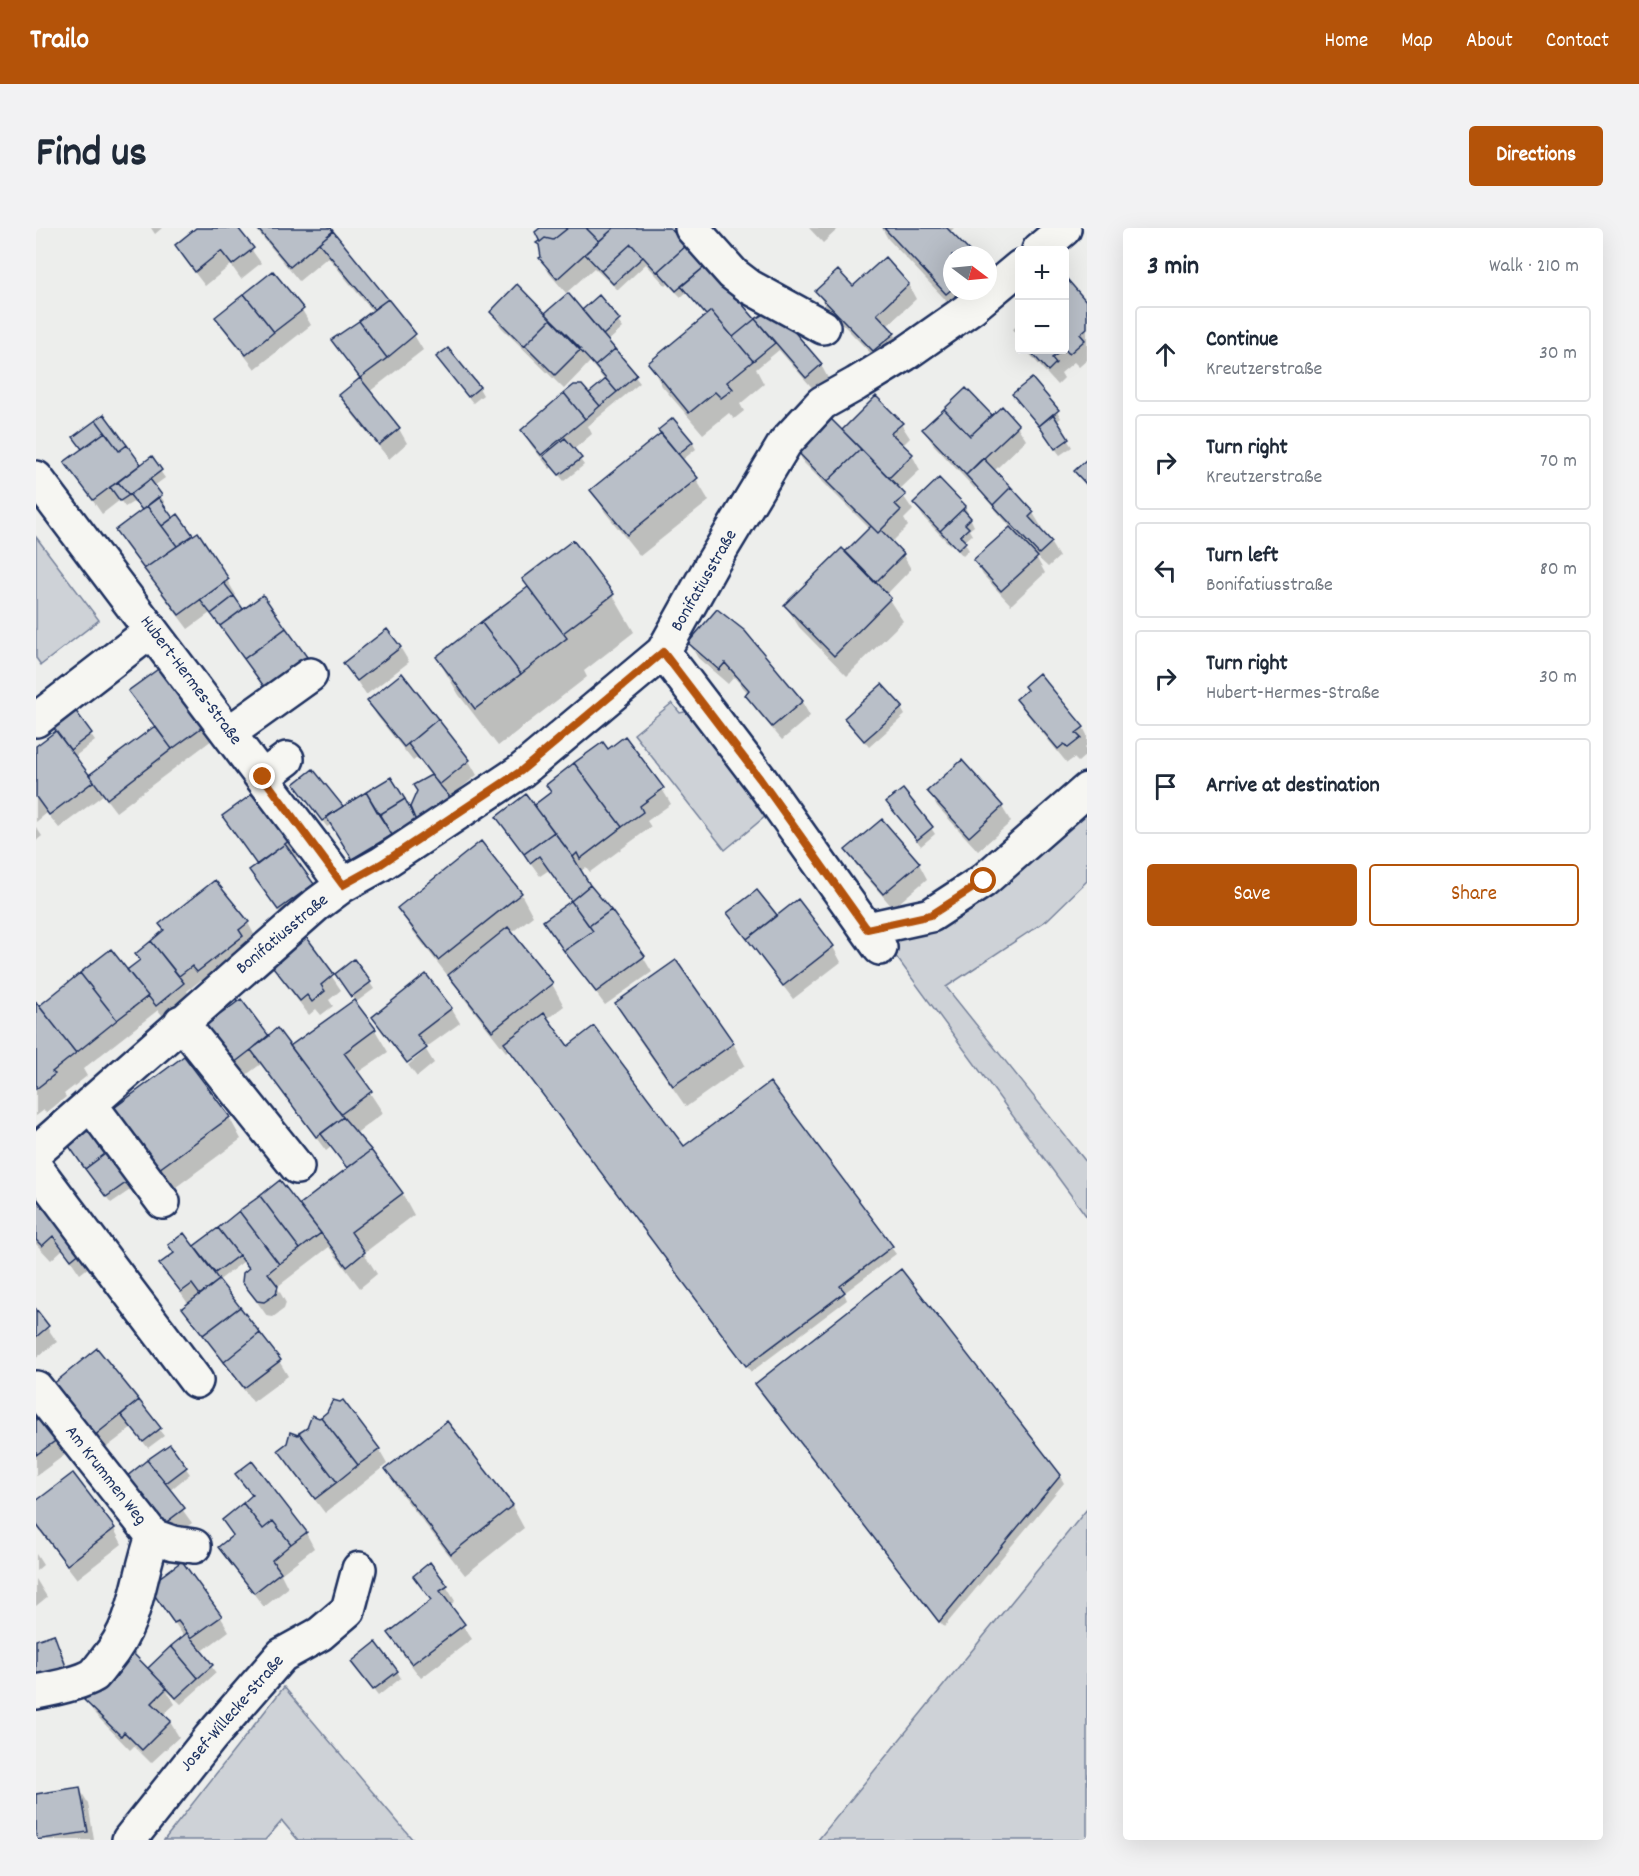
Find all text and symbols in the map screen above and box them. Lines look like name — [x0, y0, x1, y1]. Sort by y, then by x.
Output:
text: Trailo — [30, 22, 89, 62]
text: Home — [1324, 27, 1368, 57]
text: Map — [1401, 27, 1433, 57]
text: About — [1466, 27, 1513, 57]
text: Contact — [1546, 27, 1609, 57]
text: Find us — [36, 126, 147, 186]
button: Directions — [1469, 126, 1603, 186]
north arrow — [943, 246, 997, 300]
map controls — [1015, 246, 1069, 354]
button: + — [1015, 246, 1069, 300]
text: 3 min — [1147, 249, 1199, 286]
text: Walk · 210 m — [1489, 253, 1579, 281]
button: − — [1015, 300, 1069, 354]
text: Continue — [1206, 325, 1278, 356]
icon: ahead — [1149, 338, 1182, 371]
text: 30 m — [1539, 340, 1577, 368]
text: Kreutzerstraße — [1206, 356, 1322, 384]
text: Turn right — [1206, 433, 1288, 464]
icon: right — [1149, 446, 1182, 479]
text: 70 m — [1540, 448, 1577, 476]
text: Kreutzerstraße — [1206, 464, 1322, 492]
street label: Bonifatiusstraße — [666, 525, 744, 637]
text: Turn left — [1206, 541, 1278, 572]
icon: left — [1149, 554, 1182, 587]
text: 80 m — [1540, 556, 1577, 584]
text: Bonifatiusstraße — [1206, 572, 1333, 600]
street label: Hubert-Hermes-Straße — [133, 611, 247, 751]
text: Turn right — [1206, 649, 1288, 680]
icon: right — [1149, 662, 1182, 695]
text: 30 m — [1539, 664, 1577, 692]
text: Hubert-Hermes-Straße — [1206, 680, 1380, 708]
route end — [249, 763, 275, 789]
icon: arrive — [1149, 770, 1182, 803]
text: Arrive at destination — [1206, 771, 1380, 802]
button: Save — [1147, 864, 1357, 926]
button: Share — [1369, 864, 1579, 926]
route start — [970, 867, 996, 893]
street label: Bonifatiusstraße — [231, 889, 335, 981]
street label: Am Krummen Weg — [58, 1421, 152, 1531]
street label: Josef-Willecke-Straße — [175, 1650, 291, 1778]

